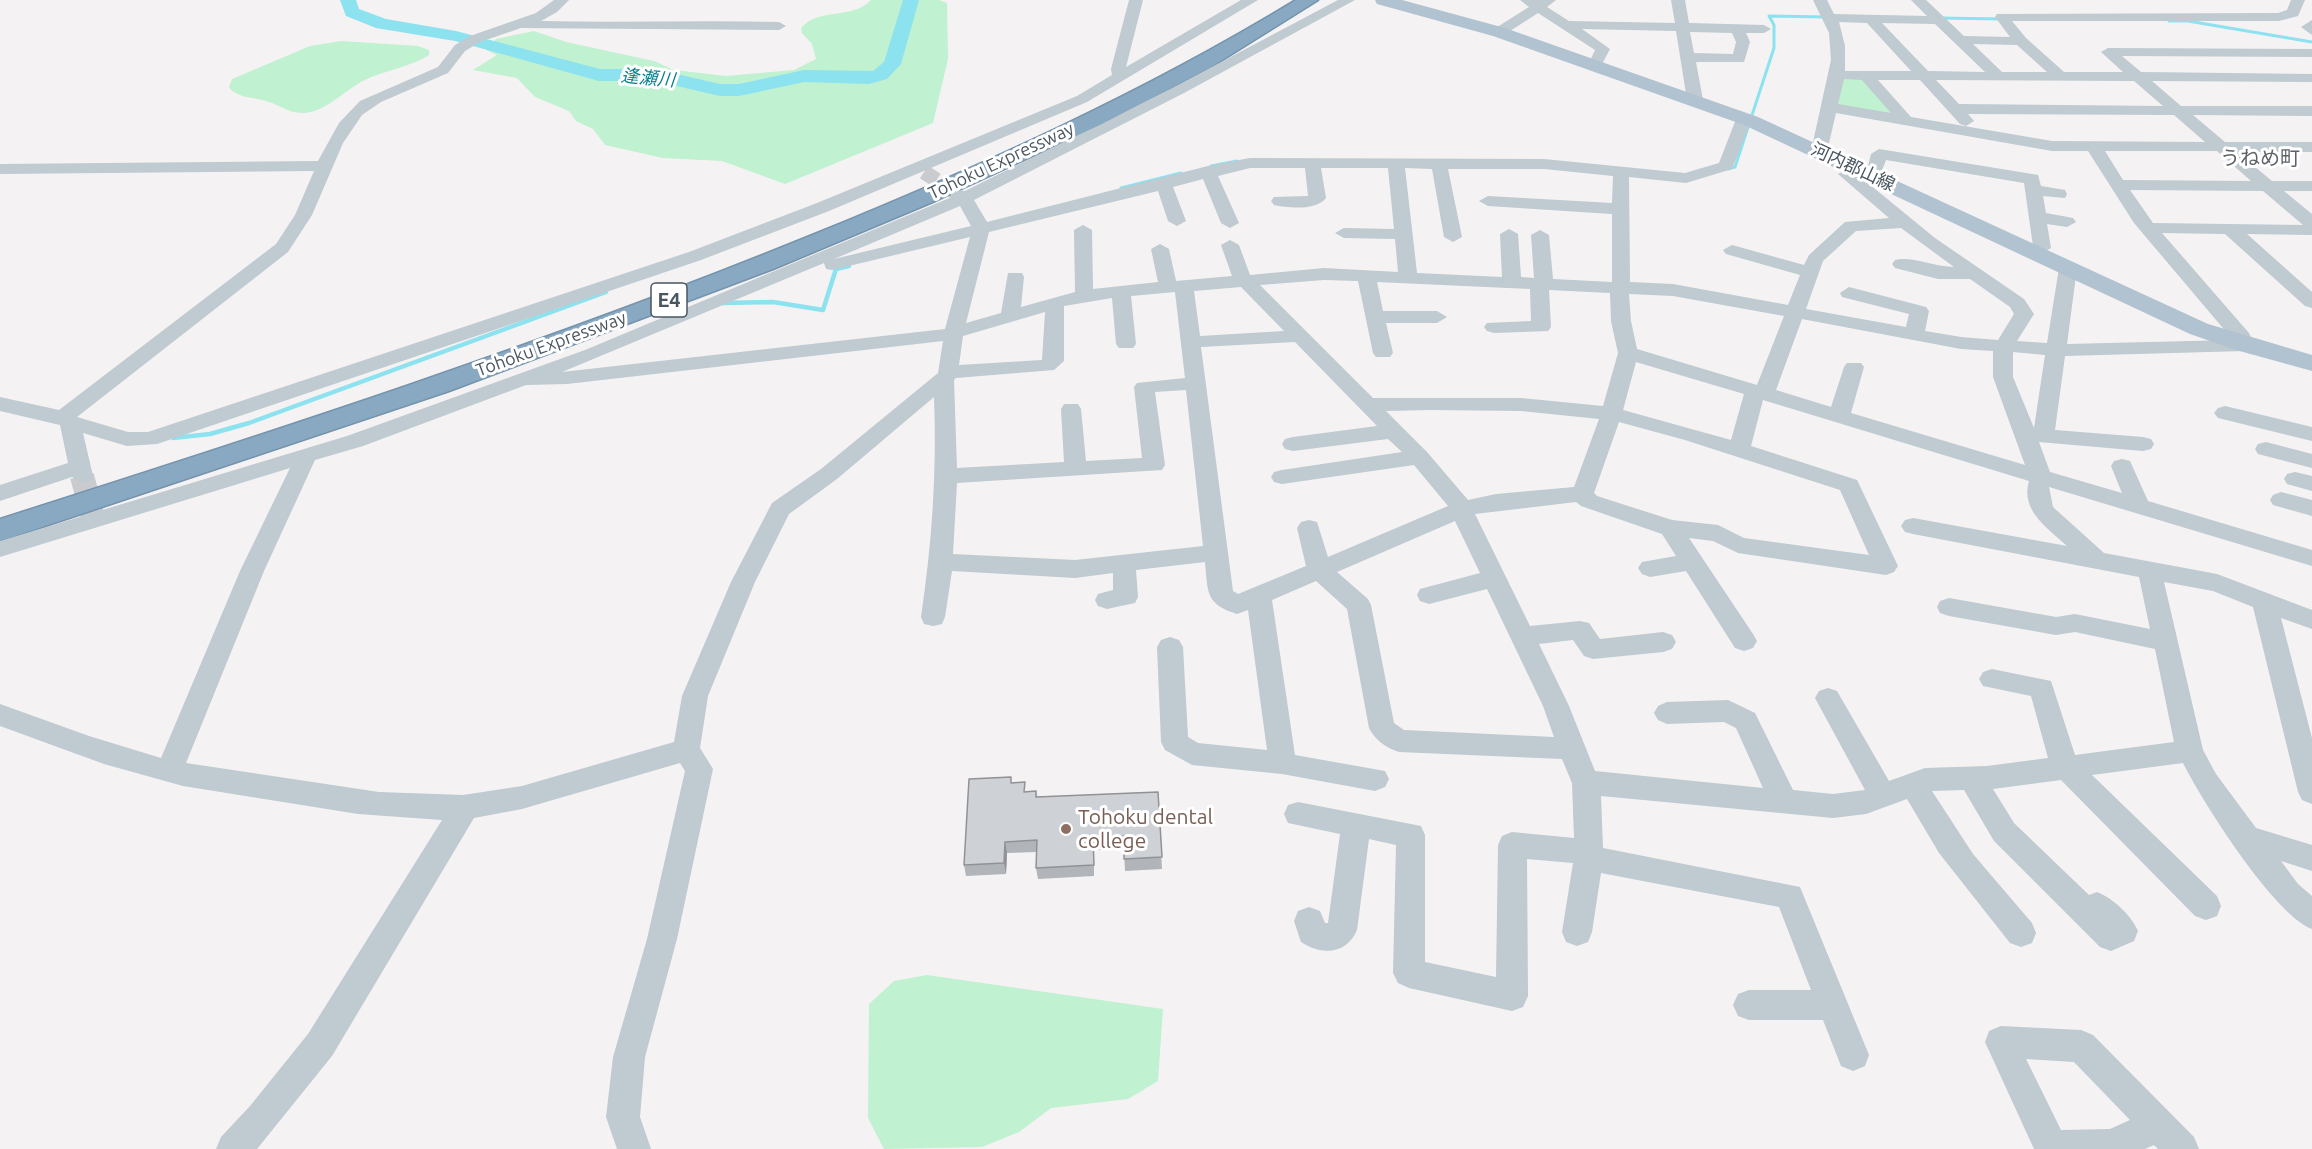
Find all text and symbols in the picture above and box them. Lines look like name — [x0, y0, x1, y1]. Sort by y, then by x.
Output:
water label: 逢瀬川 — [620, 65, 676, 91]
street label: Tohoku Expressway — [925, 118, 1077, 204]
street label: 河内郡山線 — [1808, 138, 1898, 196]
district label: うねめ町 — [2220, 146, 2300, 170]
road number: E4 — [651, 283, 687, 317]
street label: Tohoku Expressway — [473, 307, 629, 381]
place label: Tohoku dental college — [1078, 804, 1213, 854]
marker: Tohoku dental college — [1059, 822, 1073, 836]

